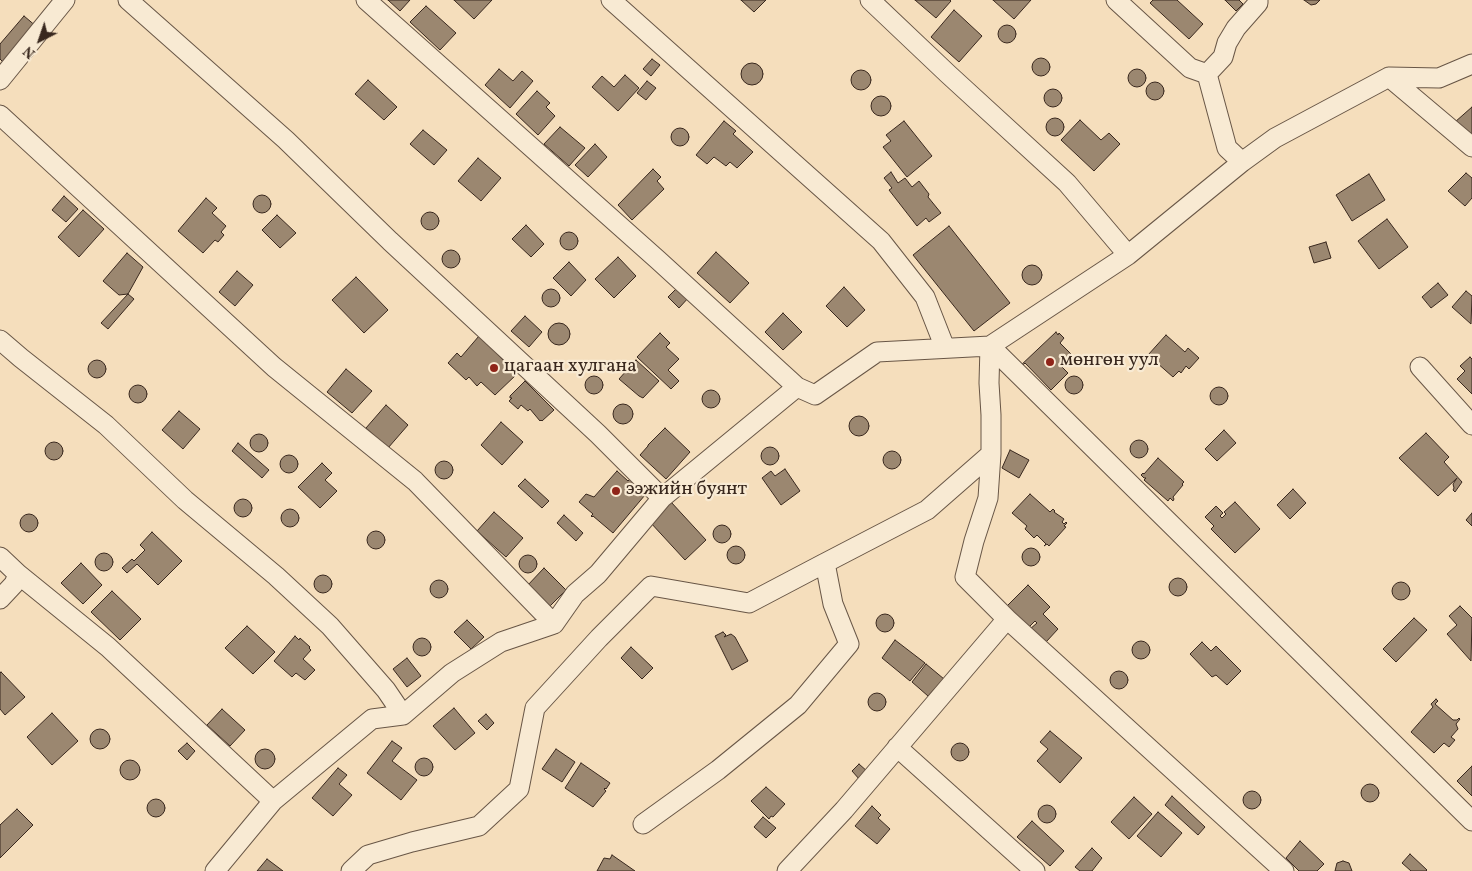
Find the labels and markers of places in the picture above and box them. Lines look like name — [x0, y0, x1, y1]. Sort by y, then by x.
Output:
place label: мөнгөн уул — [1060, 351, 1159, 373]
marker: мөнгөн уул — [1044, 356, 1056, 368]
place label: цагаан хулгана — [504, 357, 637, 379]
marker: цагаан хулгана — [488, 362, 500, 374]
place label: ээжийн буянт — [626, 480, 747, 502]
marker: ээжийн буянт — [610, 485, 622, 497]

